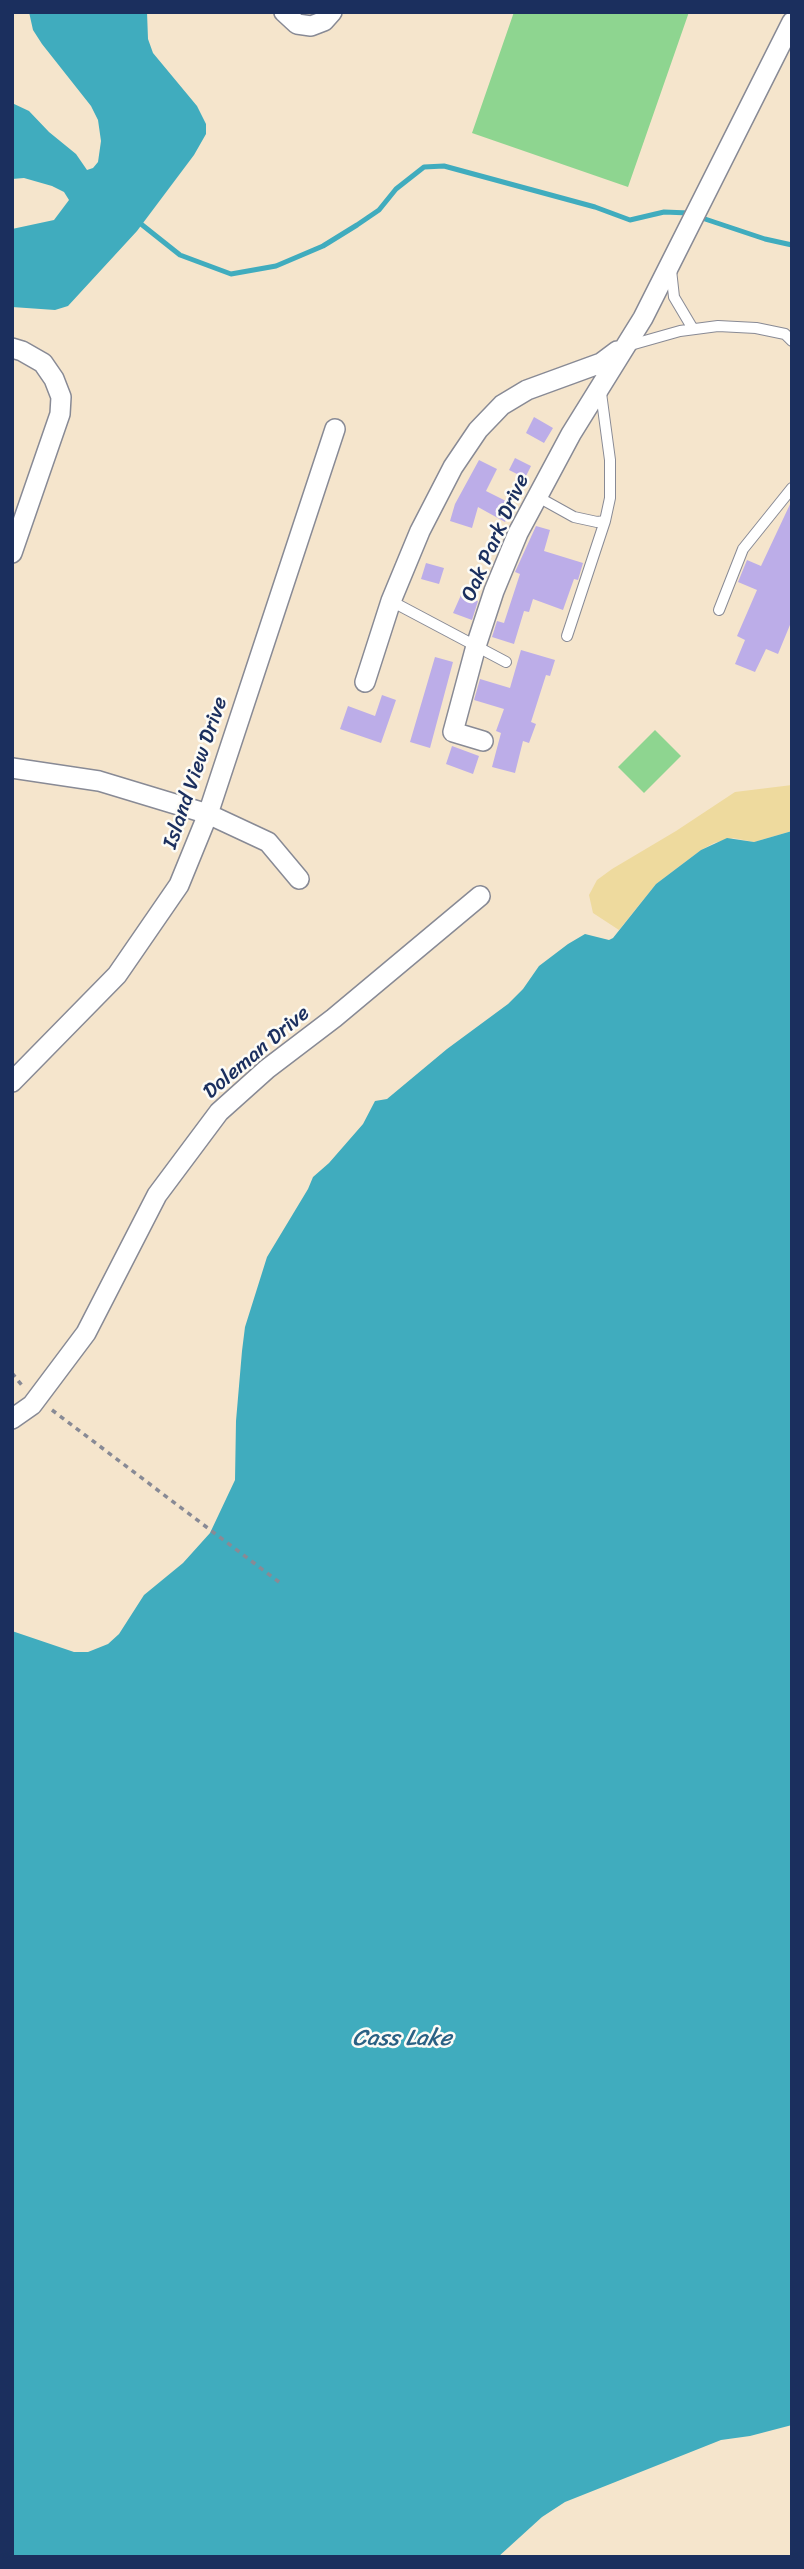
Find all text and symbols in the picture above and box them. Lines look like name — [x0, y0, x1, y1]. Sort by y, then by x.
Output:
street label: Oak Park Drive — [457, 470, 535, 606]
street label: Island View Drive — [158, 694, 234, 852]
street label: Doleman Drive — [199, 1001, 315, 1105]
water label: Cass Lake — [352, 2025, 452, 2053]

